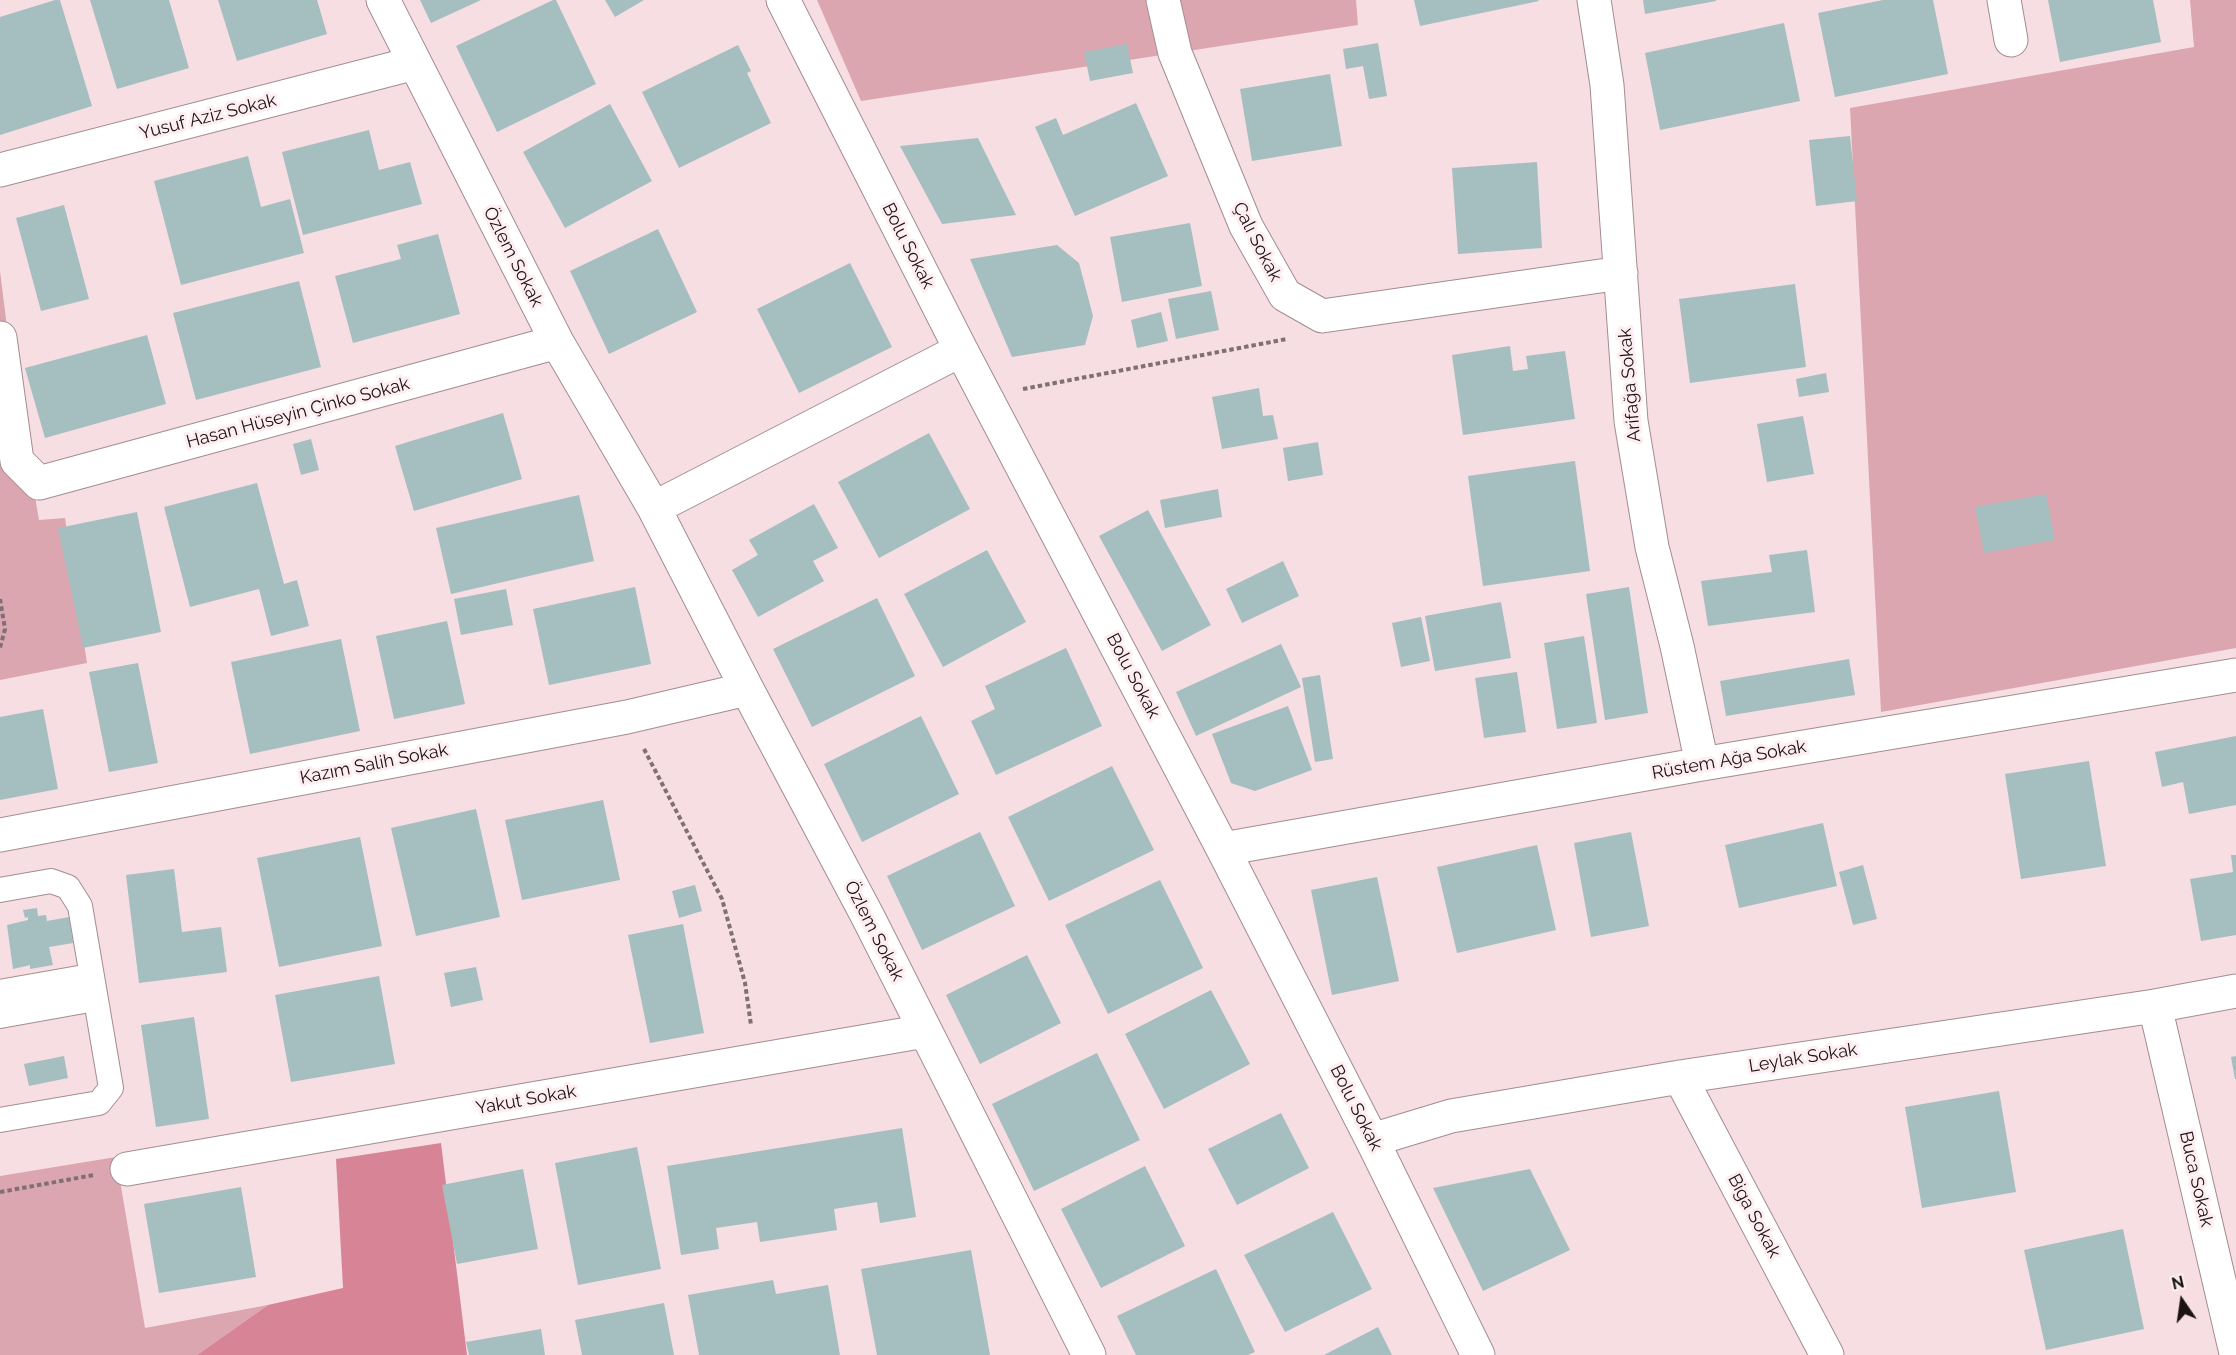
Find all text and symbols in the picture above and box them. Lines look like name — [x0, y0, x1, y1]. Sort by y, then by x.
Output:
street label: Yusuf Aziz Sokak — [137, 90, 279, 144]
street label: Çalı Sokak — [1228, 199, 1286, 285]
street label: Bolu Sokak — [877, 200, 939, 292]
street label: Özlem Sokak — [479, 203, 547, 311]
street label: Arifağa Sokak — [1614, 327, 1646, 443]
street label: Hasan Hüseyin Çinko Sokak — [184, 373, 412, 453]
street label: Bolu Sokak — [1102, 630, 1164, 722]
street label: Rüstem Ağa Sokak — [1650, 736, 1808, 784]
street label: Kazım Salih Sokak — [298, 739, 450, 789]
street label: Özlem Sokak — [840, 877, 908, 985]
street label: Leylak Sokak — [1747, 1039, 1859, 1077]
street label: Bolu Sokak — [1325, 1062, 1387, 1154]
street label: Yakut Sokak — [474, 1081, 578, 1119]
street label: Buca Sokak — [2175, 1129, 2217, 1229]
street label: Biga Sokak — [1723, 1170, 1785, 1262]
north arrow — [2152, 1271, 2212, 1331]
text: N — [2170, 1272, 2186, 1294]

